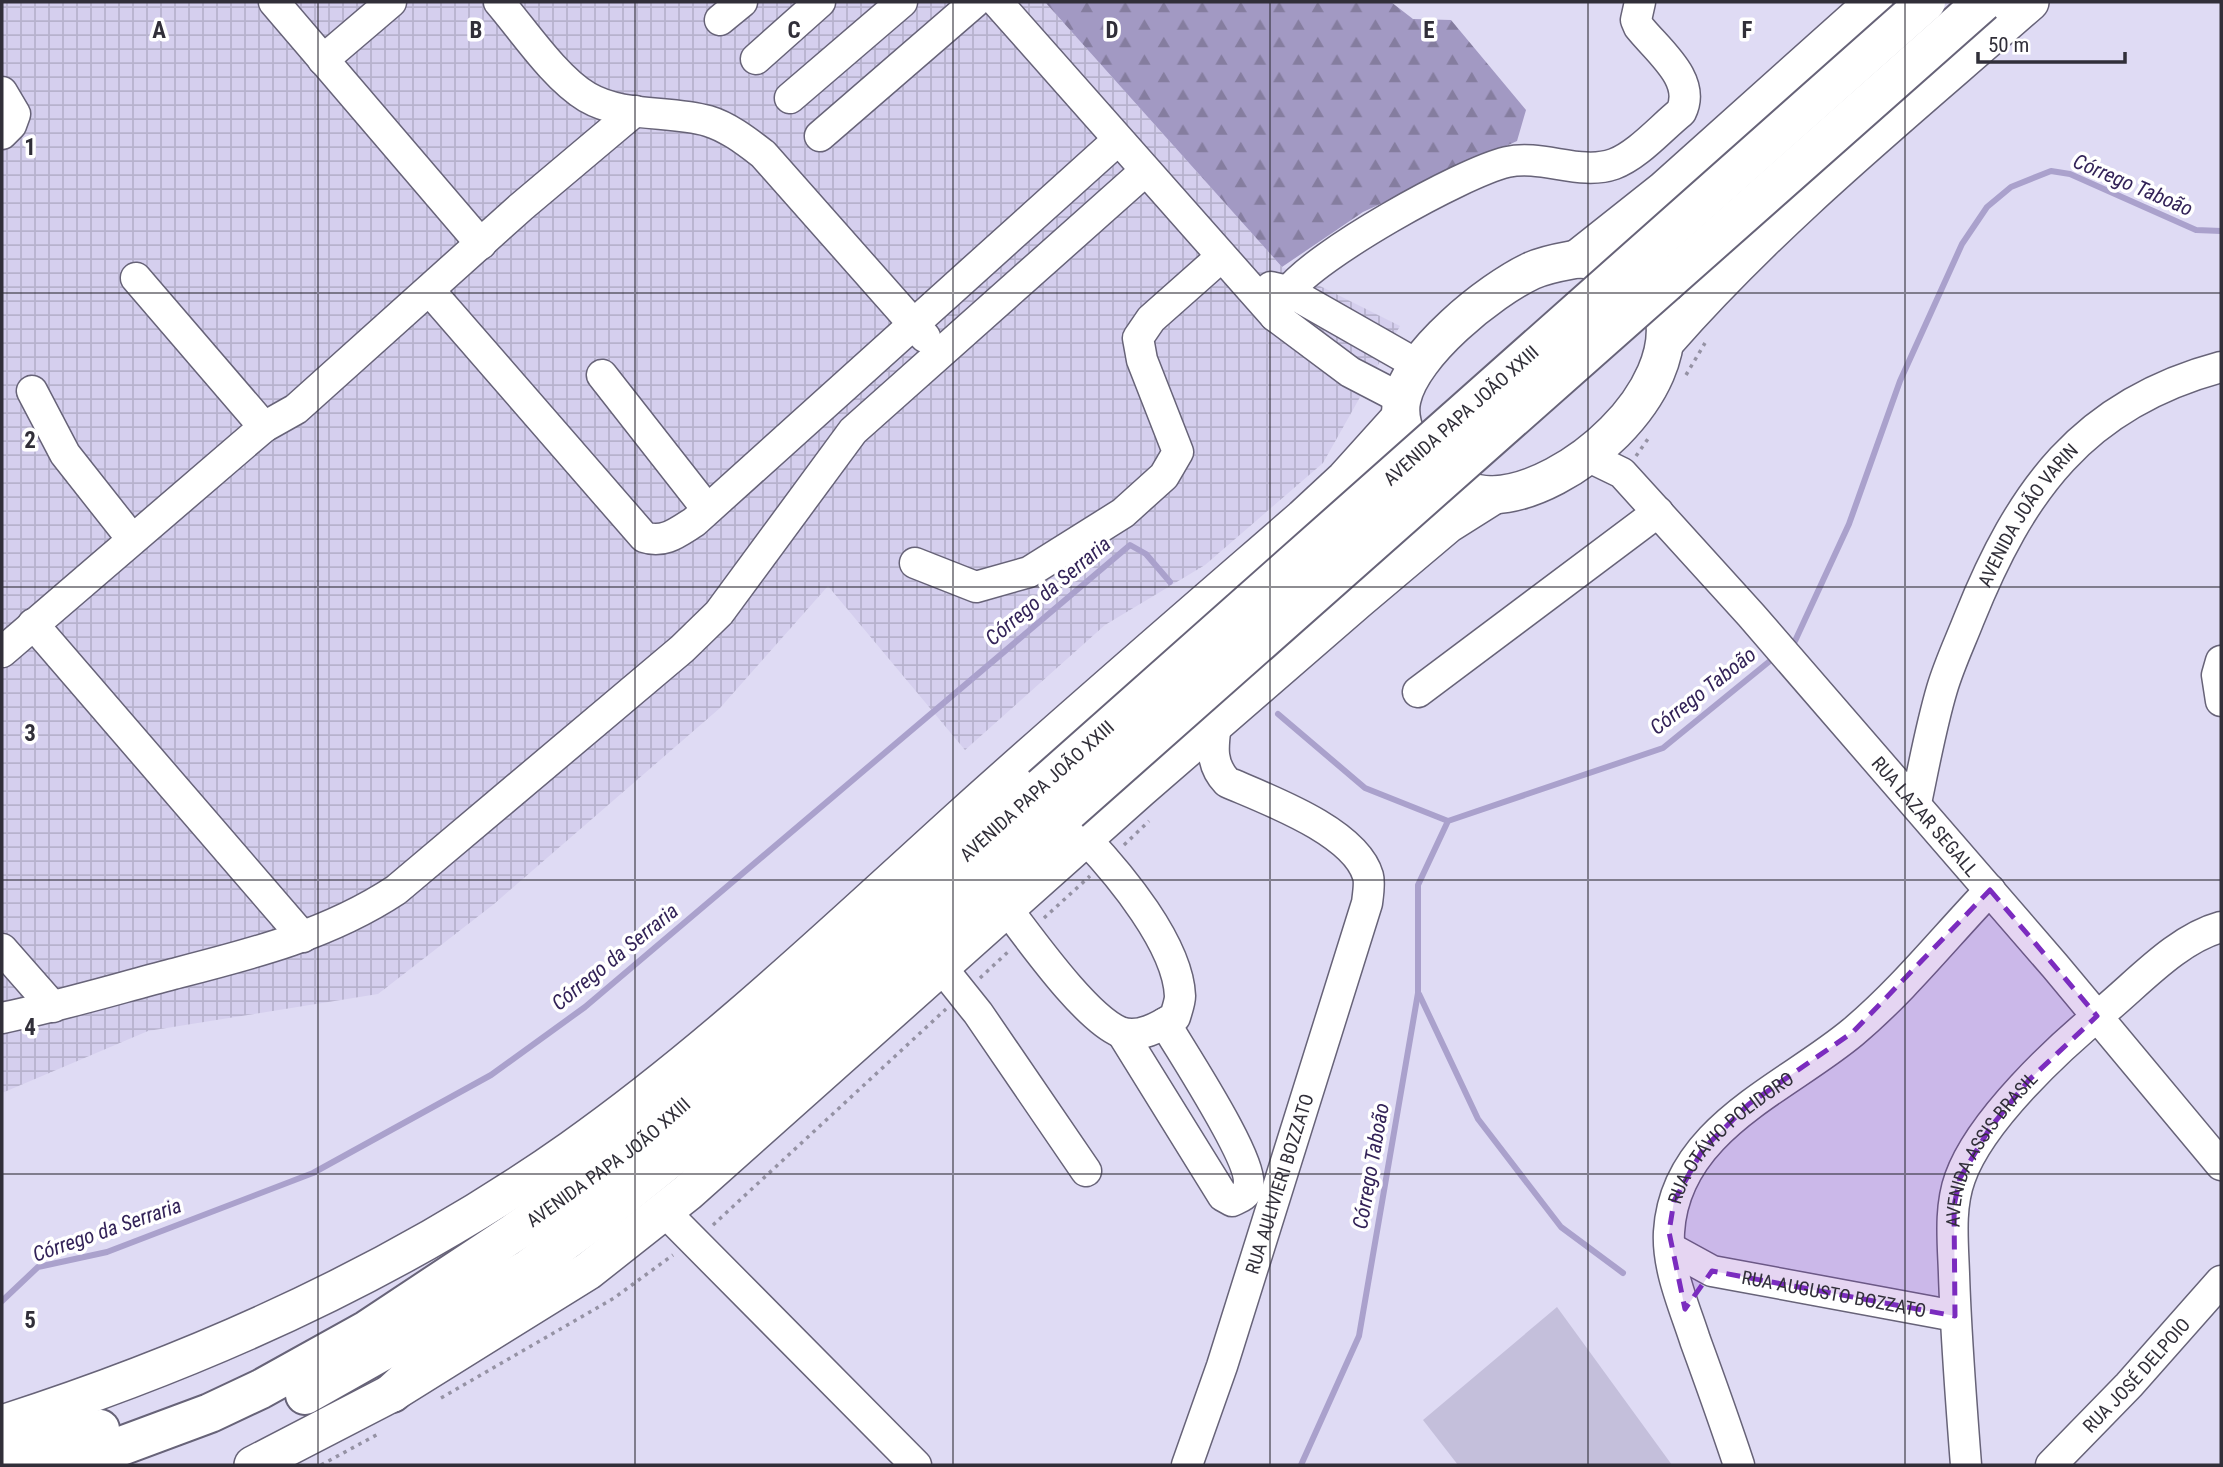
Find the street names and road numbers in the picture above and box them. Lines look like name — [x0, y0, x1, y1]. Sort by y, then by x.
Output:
street label: AVENIDA PAPA JOÃO XXIII — [1378, 340, 1543, 490]
street label: AVENIDA JOÃO VARIN — [1973, 438, 2083, 590]
street label: AVENIDA PAPA JOÃO XXIII — [955, 716, 1119, 866]
street label: RUA LAZAR SEGALL — [1867, 752, 1983, 881]
street label: RUA OTÁVIO POLIDORO — [1663, 1067, 1798, 1207]
street label: AVENIDA ASSIS BRASIL — [1941, 1067, 2042, 1228]
street label: RUA AULIVIERI BOZZATO — [1240, 1091, 1318, 1277]
street label: AVENIDA PAPA JOÃO XXIII — [522, 1093, 695, 1232]
street label: RUA AUGUSTO BOZZATO — [1740, 1265, 1928, 1322]
street label: RUA JOSÉ DELPOIO — [2078, 1313, 2195, 1437]

